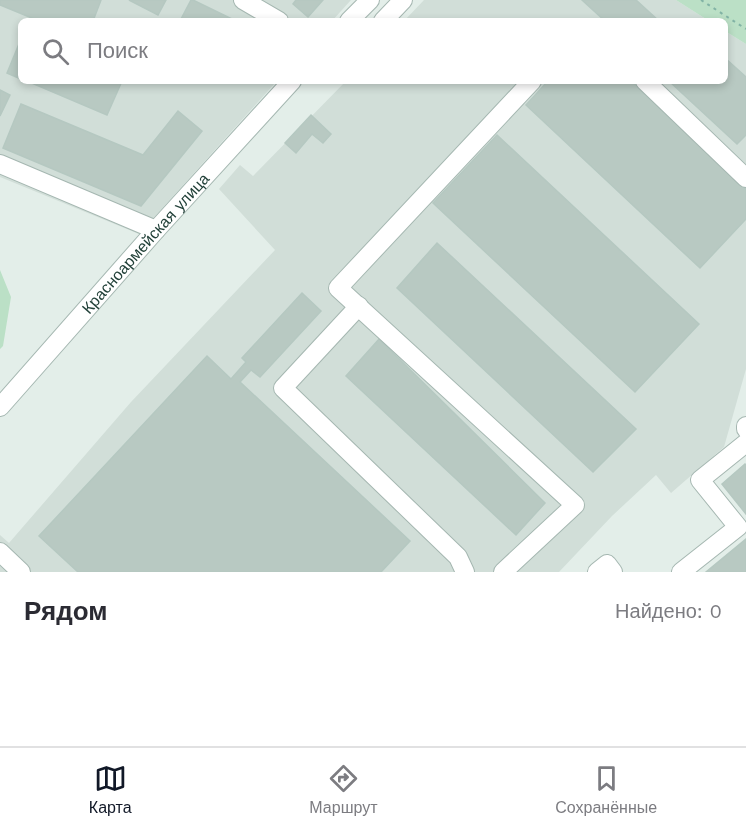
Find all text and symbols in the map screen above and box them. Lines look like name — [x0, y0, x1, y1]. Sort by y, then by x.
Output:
search box — [18, 18, 728, 84]
icon: search — [39, 35, 72, 68]
text: Поиск — [87, 38, 148, 63]
street label: Красноармейская улица — [78, 169, 213, 318]
text: Рядом — [24, 596, 107, 626]
text: Найдено: 0 — [615, 599, 722, 623]
tab: Карта — [89, 762, 132, 817]
tab: Маршрут — [309, 762, 378, 817]
tab: Сохранённые — [555, 762, 657, 817]

